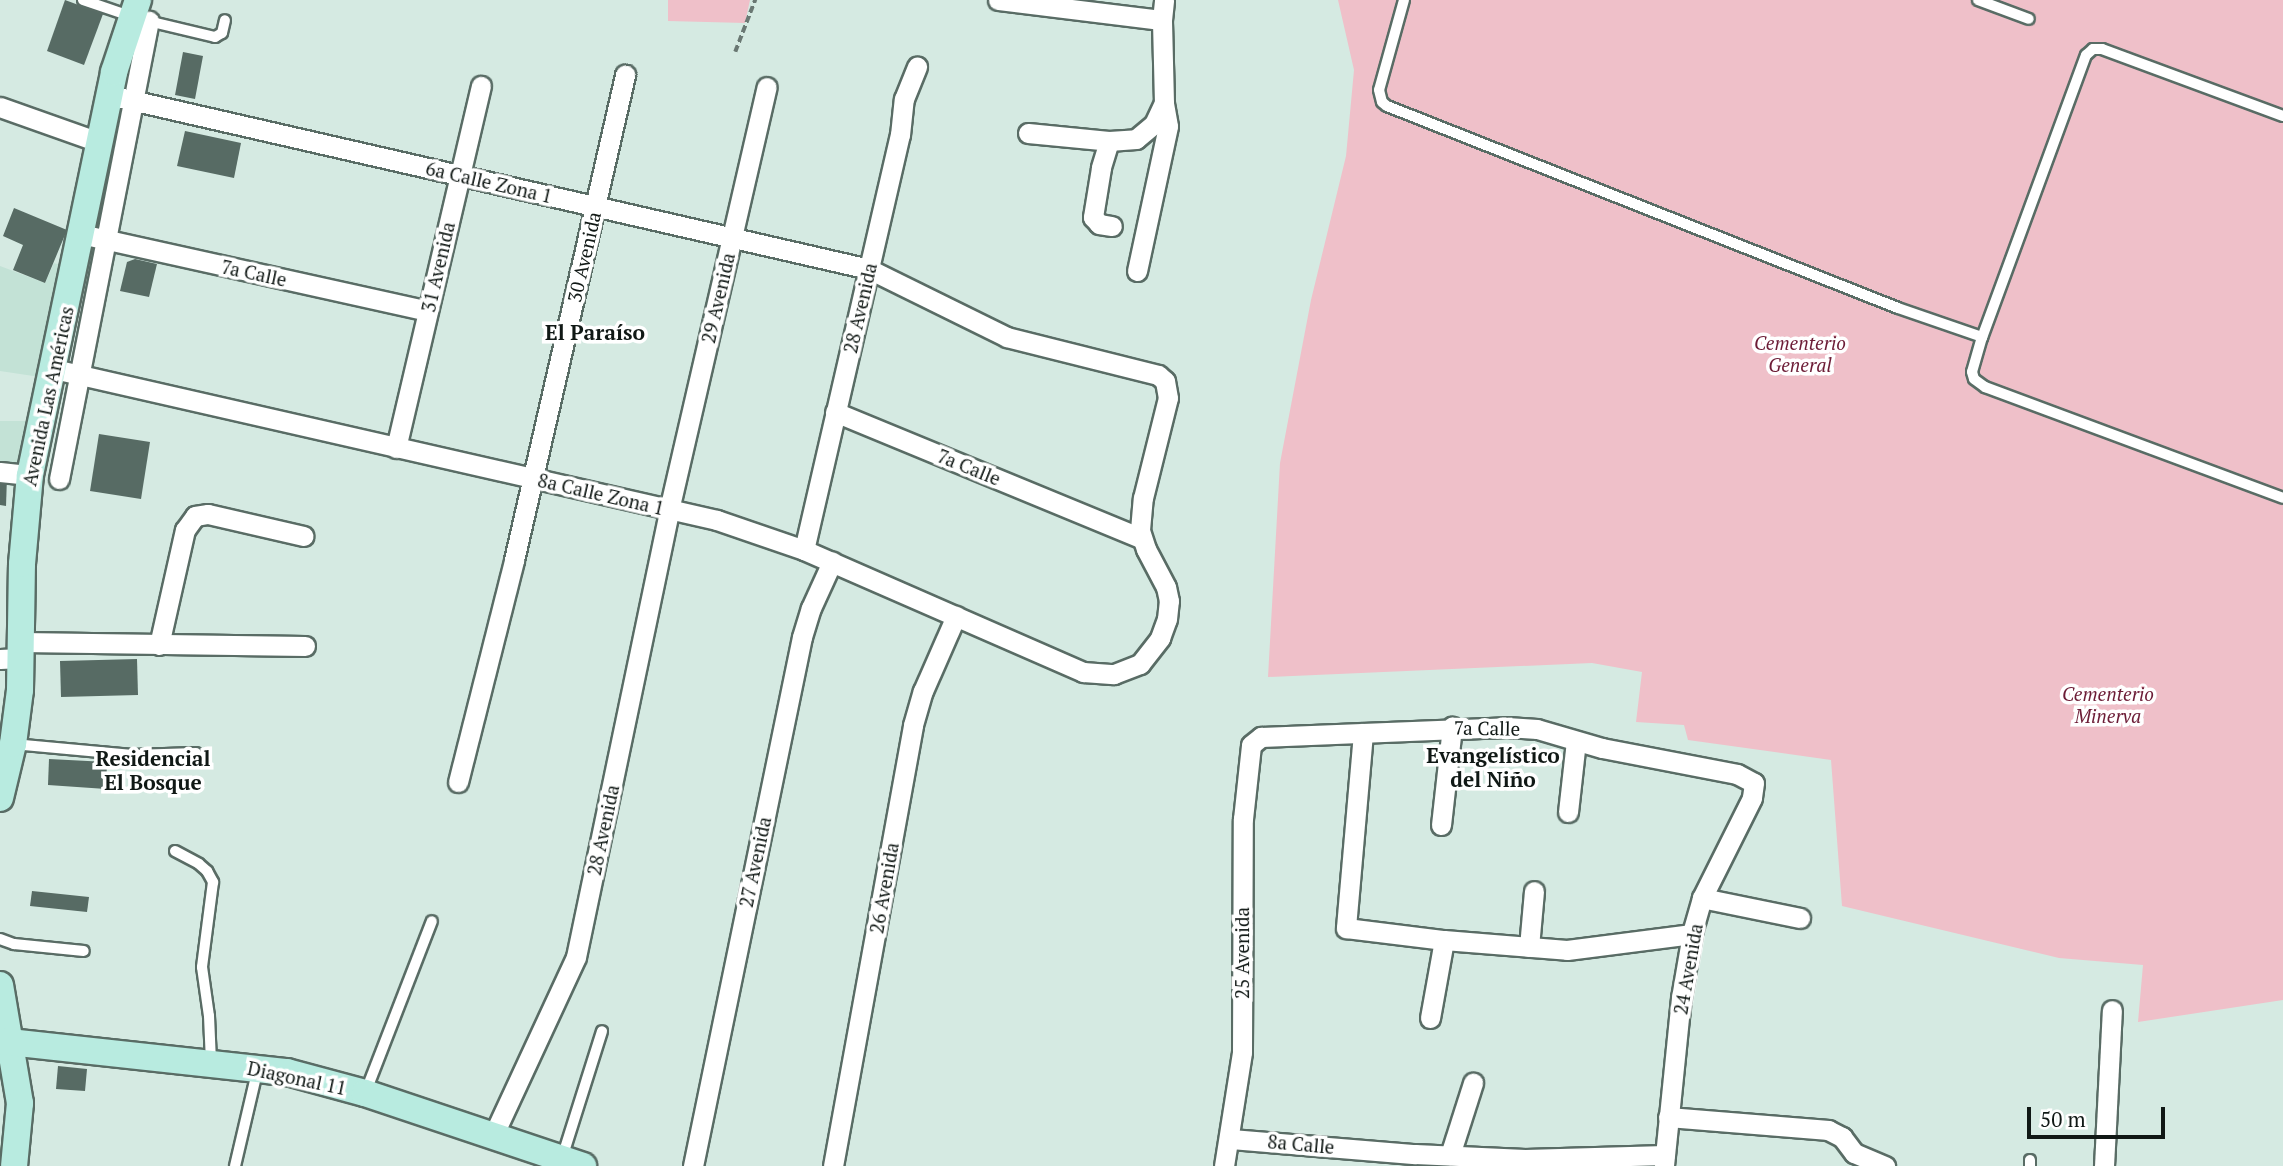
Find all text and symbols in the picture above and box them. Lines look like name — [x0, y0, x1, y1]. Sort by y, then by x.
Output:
street label: 6a Calle Zona 1 — [424, 156, 554, 208]
street label: 30 Avenida — [562, 209, 606, 305]
street label: 31 Avenida — [416, 219, 460, 315]
street label: 29 Avenida — [696, 250, 740, 346]
street label: 7a Calle — [219, 255, 289, 291]
street label: 28 Avenida — [838, 260, 882, 356]
street label: Avenida Las Américas — [18, 304, 78, 488]
district label: El Paraíso — [545, 319, 645, 345]
park label: Cementerio General — [1754, 332, 1846, 376]
street label: 7a Calle — [934, 444, 1004, 490]
street label: 8a Calle Zona 1 — [536, 468, 666, 520]
park label: Cementerio Minerva — [2062, 683, 2154, 727]
street label: 7a Calle — [1454, 716, 1520, 740]
district label: Evangelístico del Niño — [1426, 742, 1560, 792]
district label: Residencial El Bosque — [95, 745, 211, 795]
street label: 28 Avenida — [582, 782, 624, 878]
street label: 27 Avenida — [734, 814, 776, 910]
street label: 26 Avenida — [865, 840, 903, 936]
street label: 25 Avenida — [1231, 907, 1253, 999]
street label: 24 Avenida — [1669, 921, 1707, 1017]
street label: Diagonal 11 — [245, 1056, 349, 1100]
scale bar — [2031, 1092, 2169, 1136]
text: 50 m — [2040, 1105, 2086, 1133]
street label: 8a Calle — [1267, 1130, 1335, 1158]

